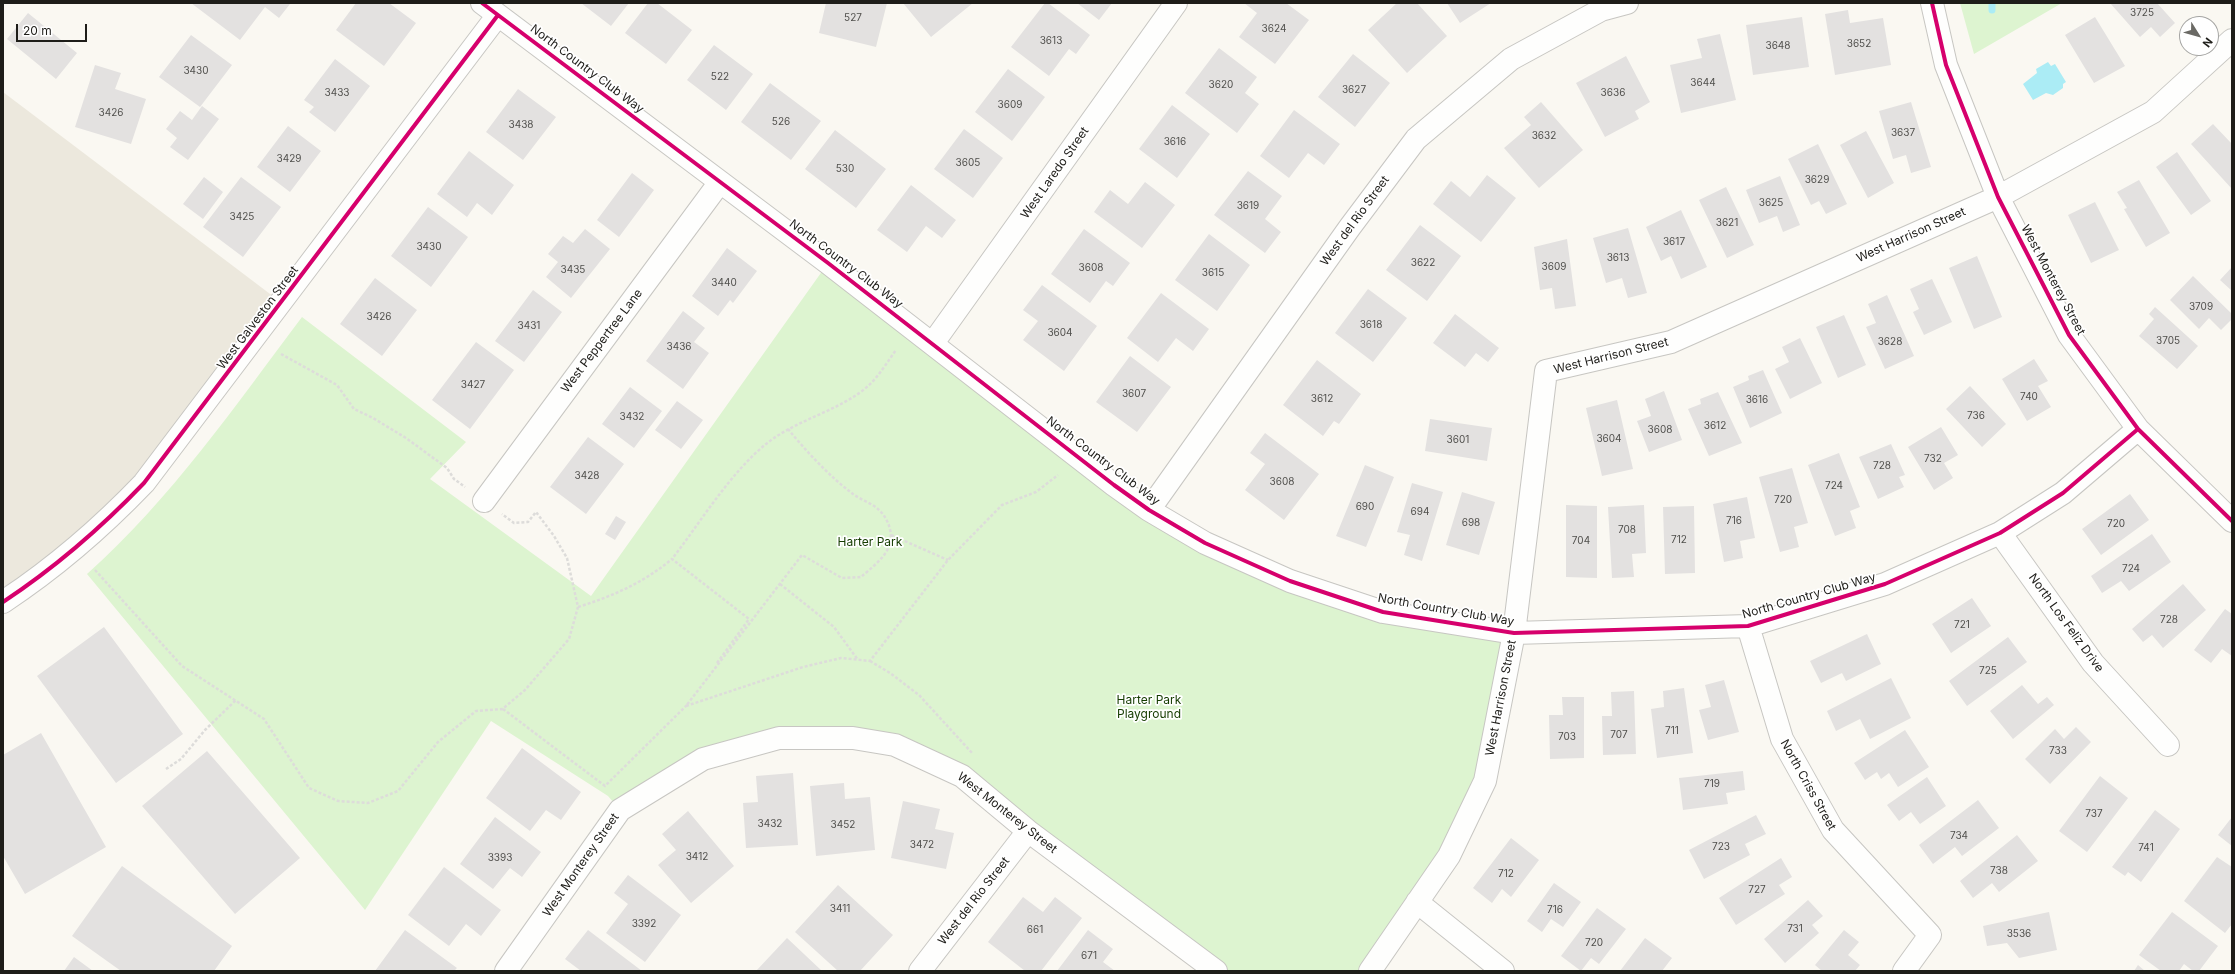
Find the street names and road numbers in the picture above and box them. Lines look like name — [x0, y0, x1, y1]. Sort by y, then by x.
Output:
street label: North Country Club Way — [527, 22, 647, 116]
street label: West Laredo Street — [1018, 124, 1092, 222]
street label: West del Rio Street — [1318, 173, 1392, 269]
street label: West Harrison Street — [1854, 204, 1968, 266]
street label: North Country Club Way — [786, 217, 906, 311]
street label: West Monterey Street — [2018, 222, 2088, 338]
street label: West Galveston Street — [214, 263, 302, 373]
street label: West Peppertree Lane — [558, 286, 646, 396]
street label: West Harrison Street — [1552, 335, 1670, 377]
street label: North Country Club Way — [1043, 414, 1163, 508]
street label: North Country Club Way — [1741, 570, 1877, 622]
street label: North Los Feliz Drive — [2025, 571, 2107, 675]
street label: North Country Club Way — [1377, 591, 1515, 629]
street label: West Harrison Street — [1483, 639, 1519, 757]
street label: North Criss Street — [1777, 737, 1839, 833]
street label: West Monterey Street — [954, 770, 1060, 856]
street label: West Monterey Street — [540, 811, 622, 919]
street label: West del Rio Street — [935, 854, 1013, 948]

